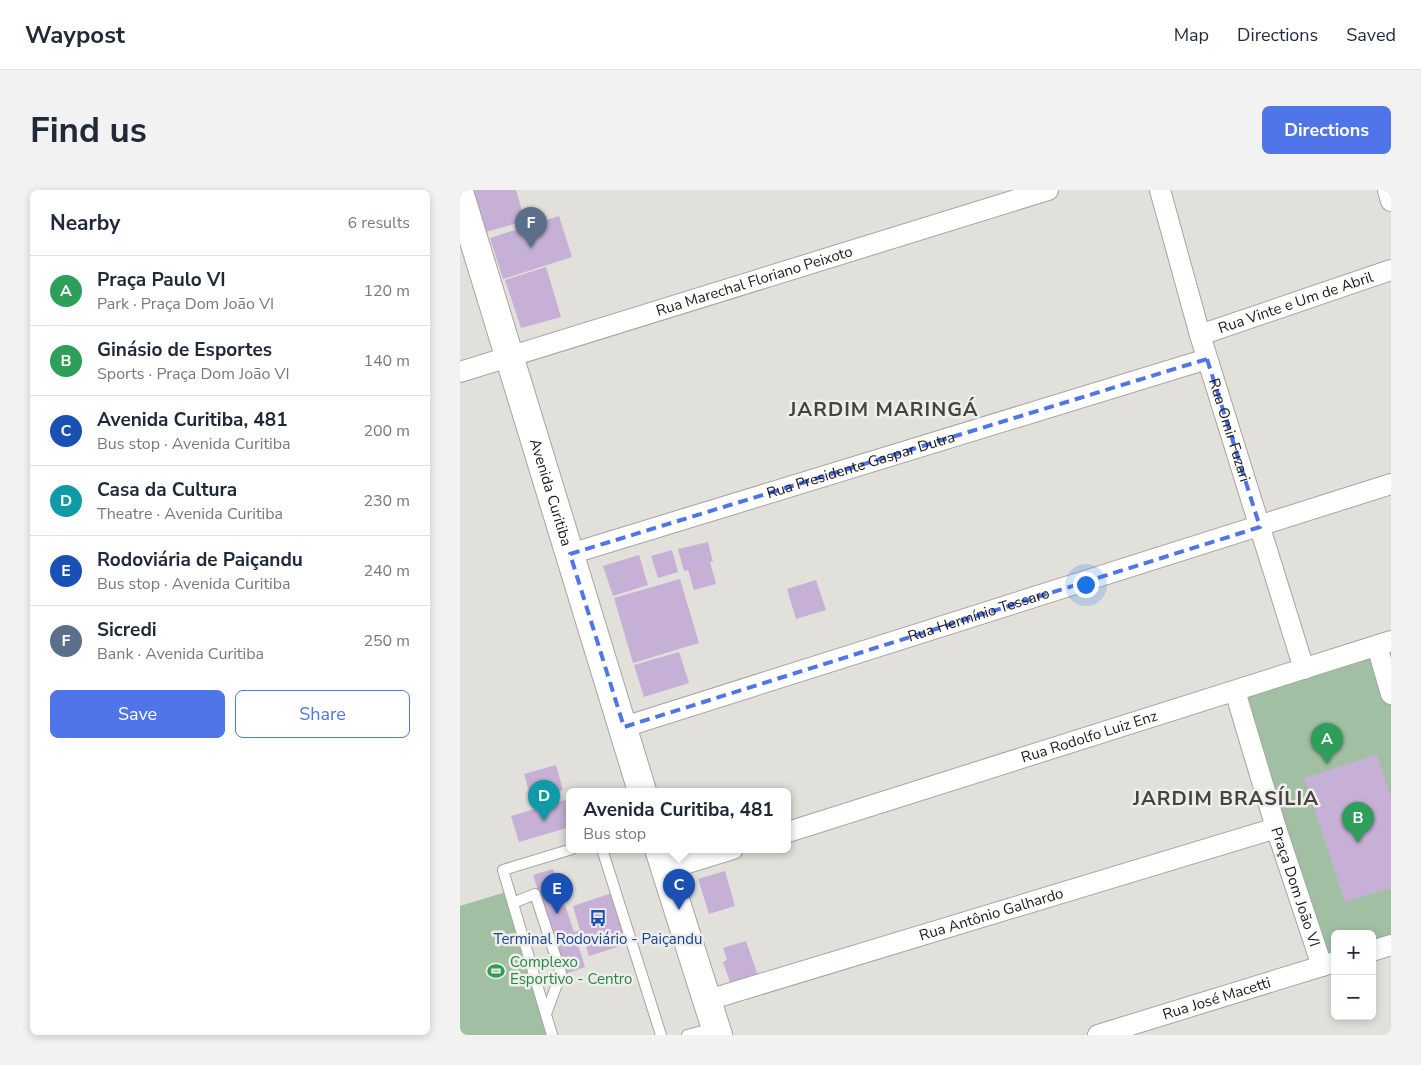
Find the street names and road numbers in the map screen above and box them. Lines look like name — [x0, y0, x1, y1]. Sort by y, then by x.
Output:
street label: Rua Marechal Floriano Peixoto — [653, 241, 855, 321]
street label: Rua Vinte e Um de Abril — [1215, 267, 1376, 338]
street label: Rua Omir Fuzari — [1204, 376, 1255, 484]
street label: Rua Presidente Gaspar Dutra — [764, 427, 957, 503]
street label: Avenida Curitiba — [525, 436, 577, 549]
street label: Rua Hermínio Tessaro — [905, 583, 1052, 646]
street label: Rua Rodolfo Luiz Enz — [1019, 706, 1160, 768]
street label: Praça Dom João VI — [1266, 824, 1325, 949]
street label: Rua Antônio Galhardo — [917, 883, 1066, 945]
street label: Rua José Macetti — [1160, 972, 1273, 1025]

